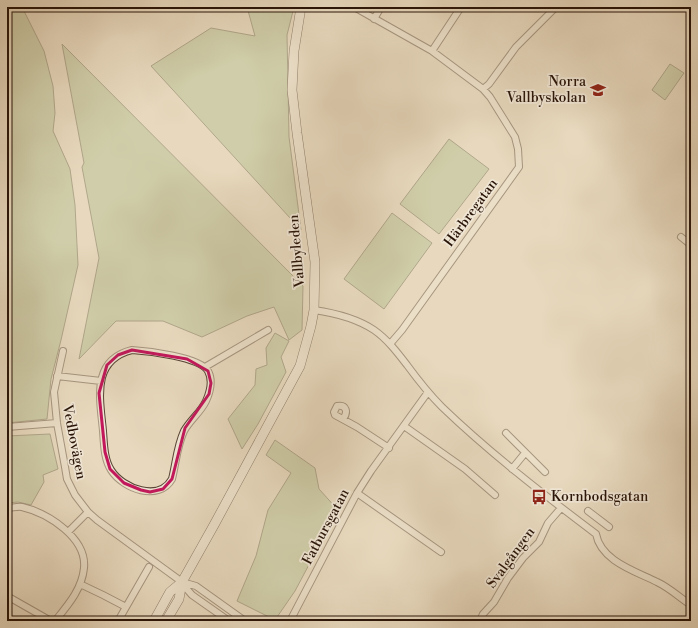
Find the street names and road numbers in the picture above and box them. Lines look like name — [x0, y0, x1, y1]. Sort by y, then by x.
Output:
street label: Härbregatan — [440, 175, 502, 251]
street label: Vallbyleden — [285, 213, 309, 289]
street label: Vedbovägen — [58, 402, 90, 482]
street label: Fatbursgatan — [298, 485, 354, 568]
street label: Svalgången — [483, 523, 540, 592]

